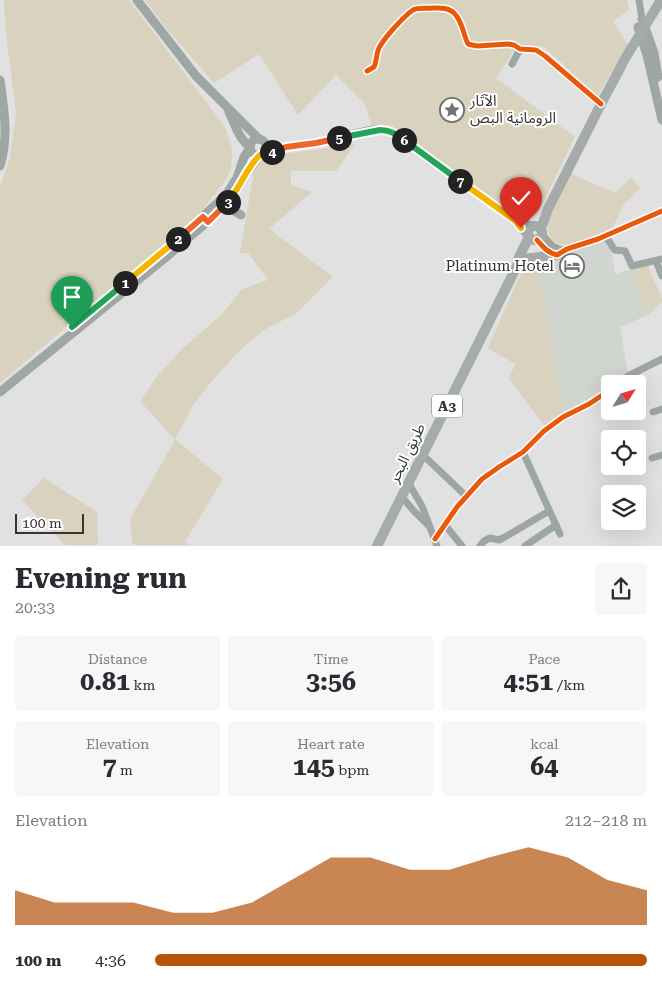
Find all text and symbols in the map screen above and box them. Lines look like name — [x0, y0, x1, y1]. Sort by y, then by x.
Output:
place label: الآثار الرومانية البص — [469, 92, 556, 127]
place icon: الآثار الرومانية البص — [439, 97, 465, 123]
pin: 5 — [326, 126, 352, 150]
pin: 6 — [392, 128, 416, 152]
text: 5 — [336, 130, 343, 146]
text: 6 — [401, 132, 408, 148]
pin: 4 — [260, 140, 284, 164]
text: 4 — [269, 144, 276, 160]
pin: 7 — [448, 168, 472, 194]
text: 7 — [457, 173, 464, 189]
pin — [500, 177, 542, 228]
icon: check — [507, 184, 535, 212]
pin: 3 — [216, 190, 240, 214]
text: 3 — [225, 194, 232, 210]
pin: 2 — [166, 226, 190, 252]
text: 2 — [175, 231, 182, 247]
hotel icon: Platinum Hotel — [559, 253, 585, 279]
place label: Platinum Hotel — [445, 257, 554, 275]
pin: 1 — [112, 270, 138, 296]
text: 1 — [122, 275, 129, 291]
pin — [51, 276, 93, 327]
icon: arrive — [58, 283, 86, 311]
north arrow — [601, 375, 646, 420]
map controls — [601, 375, 646, 530]
road number: A3 — [432, 394, 462, 418]
street label: طريق البحر — [384, 420, 430, 487]
button: locate — [601, 430, 646, 475]
button: layers — [601, 485, 646, 530]
scale bar — [15, 510, 84, 534]
text: 100 m — [22, 515, 62, 531]
text: Evening run — [15, 562, 187, 595]
button: share — [595, 563, 647, 615]
text: 20:33 — [15, 598, 55, 617]
text: Distance — [88, 651, 147, 667]
text: Time — [314, 651, 348, 667]
text: Pace — [529, 651, 560, 667]
text: 0.81 — [80, 667, 130, 696]
text: 3:56 — [306, 667, 356, 696]
text: 4:51 — [504, 667, 553, 696]
text: km — [130, 677, 155, 693]
text: /km — [553, 677, 585, 693]
text: Elevation — [86, 736, 149, 752]
text: Heart rate — [297, 736, 365, 752]
text: kcal — [530, 736, 558, 752]
text: 7 — [103, 752, 117, 781]
text: 145 — [293, 752, 335, 781]
text: 64 — [530, 752, 558, 781]
text: m — [117, 762, 133, 778]
text: bpm — [335, 762, 369, 778]
text: Elevation — [15, 811, 88, 830]
text: 212–218 m — [565, 811, 647, 830]
text: 100 m — [15, 951, 61, 970]
text: 4:36 — [95, 951, 126, 970]

